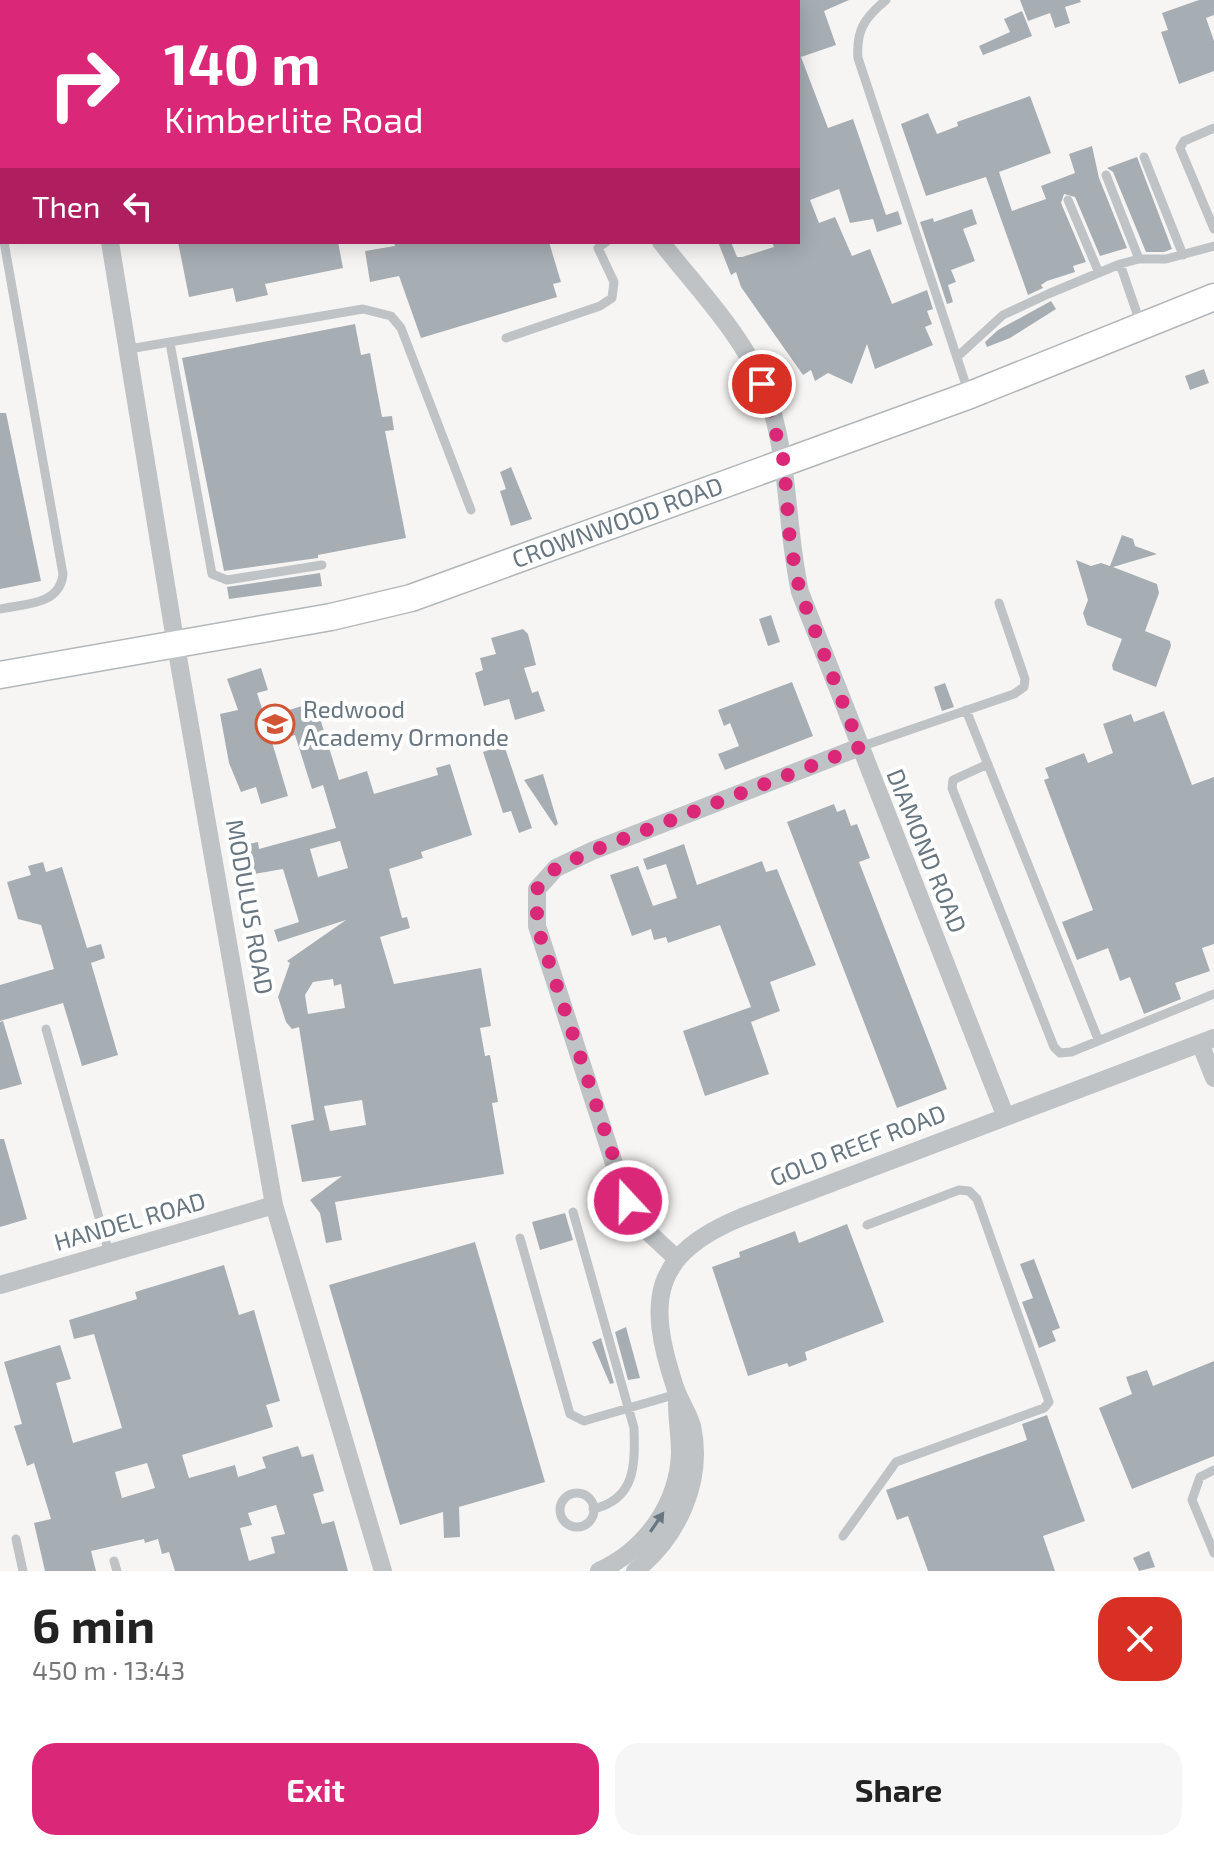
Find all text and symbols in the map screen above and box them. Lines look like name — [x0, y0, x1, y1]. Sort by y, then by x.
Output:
text: 140 m — [164, 29, 321, 96]
icon: right — [32, 32, 136, 136]
text: Kimberlite Road — [164, 97, 424, 140]
icon: left — [116, 184, 160, 228]
text: Then — [32, 188, 100, 224]
pin — [728, 350, 796, 418]
icon: arrive — [740, 362, 784, 406]
street label: CROWNWOOD ROAD — [508, 470, 726, 573]
place label: Redwood Academy Ormonde — [303, 694, 509, 751]
school or university icon: Redwood Academy Ormonde — [254, 703, 296, 745]
street label: DIAMOND ROAD — [881, 764, 973, 937]
street label: MODULUS ROAD — [221, 817, 280, 997]
street label: GOLD REEF ROAD — [765, 1098, 949, 1191]
position arrow — [586, 1159, 670, 1243]
street label: HANDEL ROAD — [51, 1185, 209, 1256]
one-way arrow — [649, 1511, 664, 1532]
text: 6 min — [32, 1595, 155, 1653]
button: close — [1098, 1597, 1182, 1681]
text: 450 m · 13:43 — [32, 1654, 185, 1685]
button: Exit — [32, 1743, 599, 1835]
button: Share — [615, 1743, 1182, 1835]

